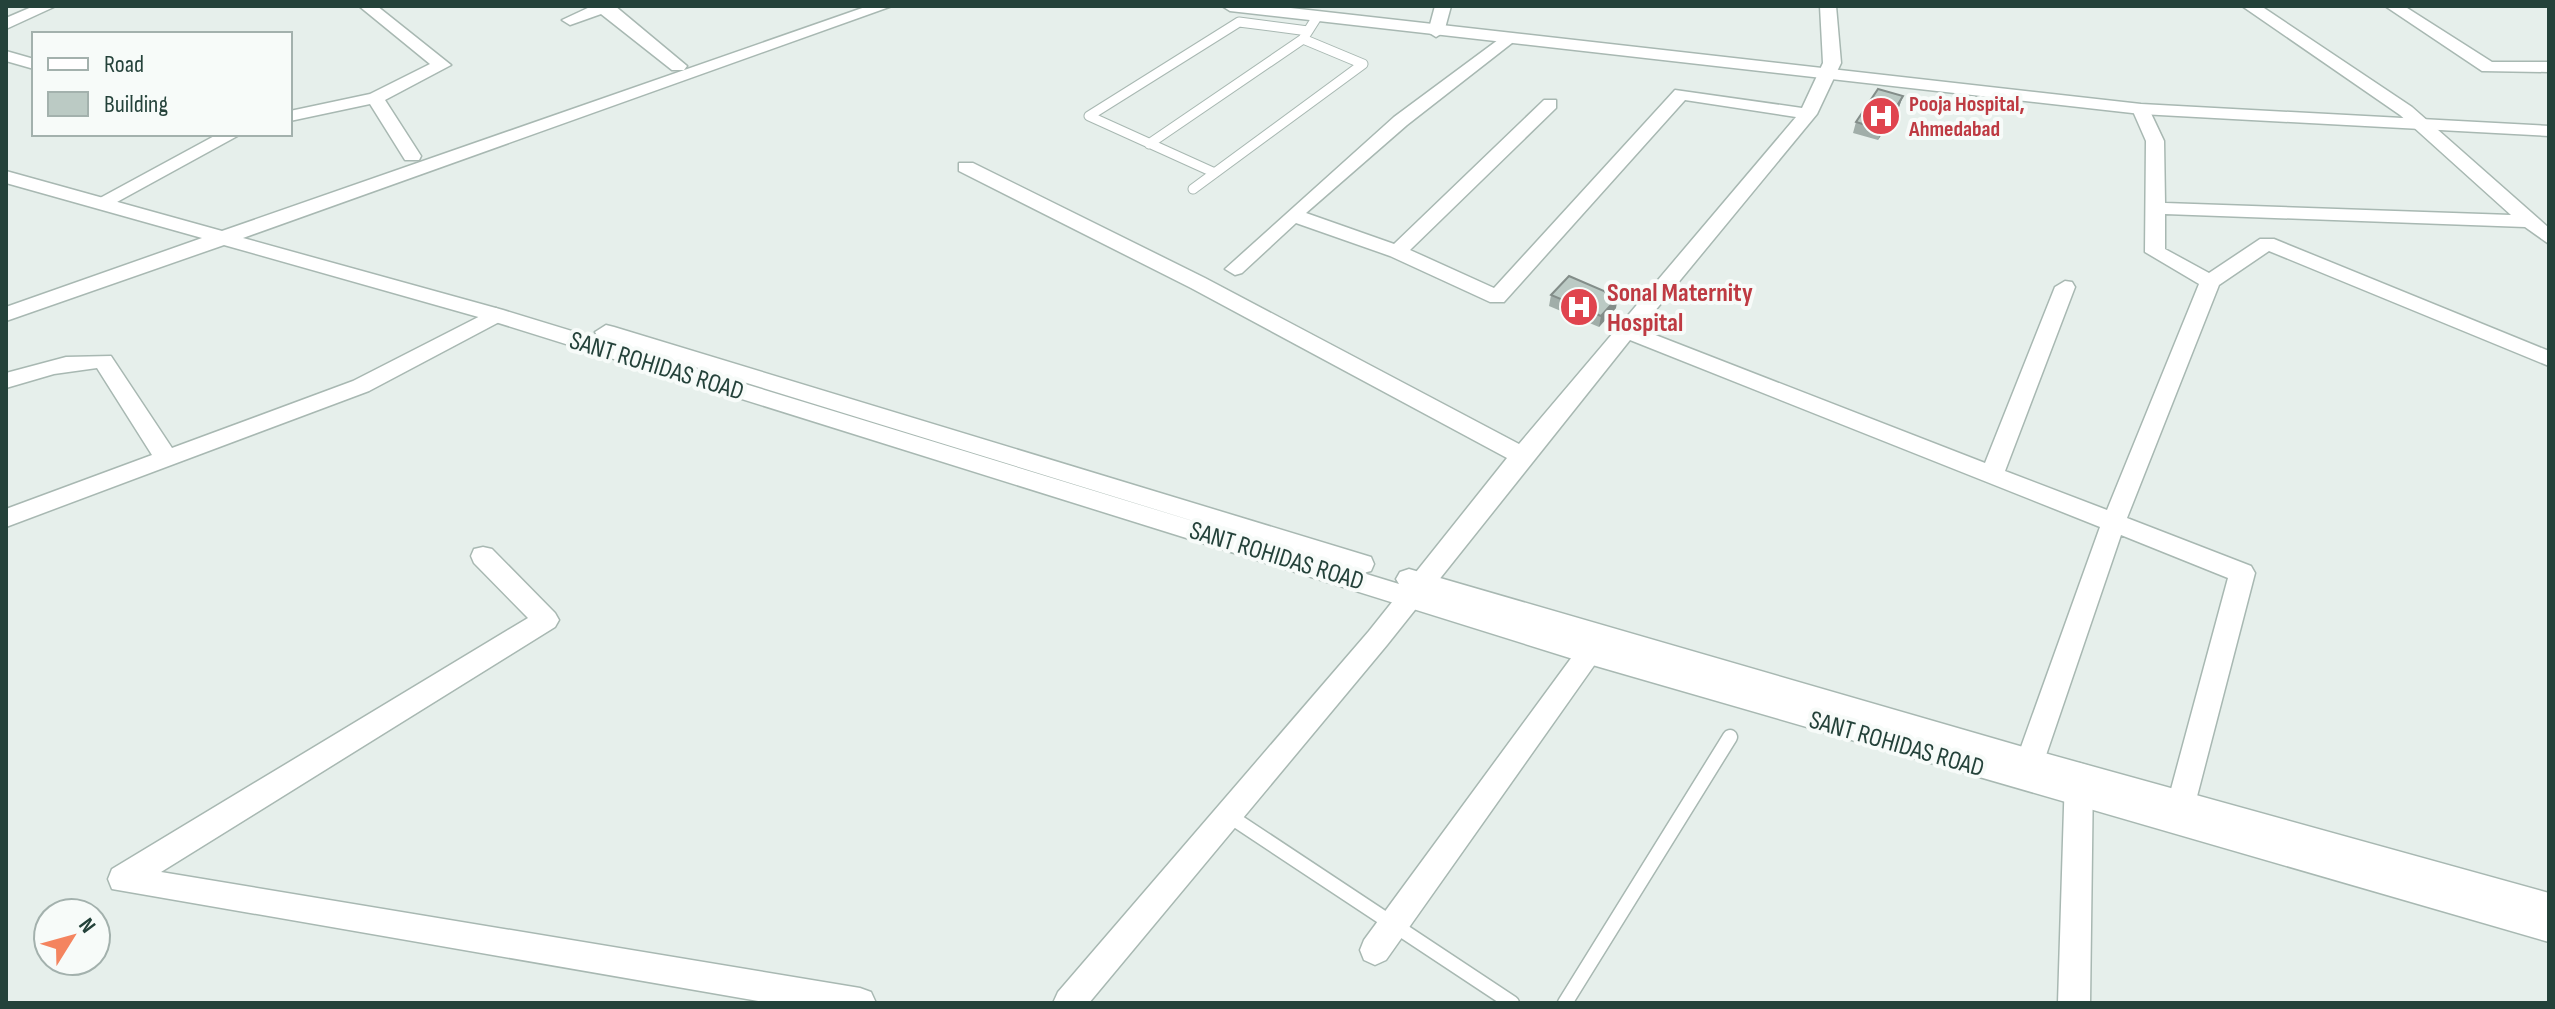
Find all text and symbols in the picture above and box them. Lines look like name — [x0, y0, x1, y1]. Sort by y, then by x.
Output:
legend — [32, 32, 292, 136]
text: Road — [104, 50, 144, 79]
text: Building — [104, 90, 168, 119]
place label: Pooja Hospital, Ahmedabad — [1908, 91, 2025, 143]
hospital icon: Pooja Hospital, Ahmedabad — [1860, 95, 1902, 137]
place label: Sonal Maternity Hospital — [1607, 278, 1753, 339]
hospital icon: Sonal Maternity Hospital — [1558, 286, 1600, 328]
street label: SANT ROHIDAS ROAD — [566, 325, 747, 408]
street label: SANT ROHIDAS ROAD — [1186, 515, 1367, 598]
street label: SANT ROHIDAS ROAD — [1806, 705, 1988, 784]
north arrow — [32, 897, 112, 977]
text: N — [72, 913, 101, 939]

